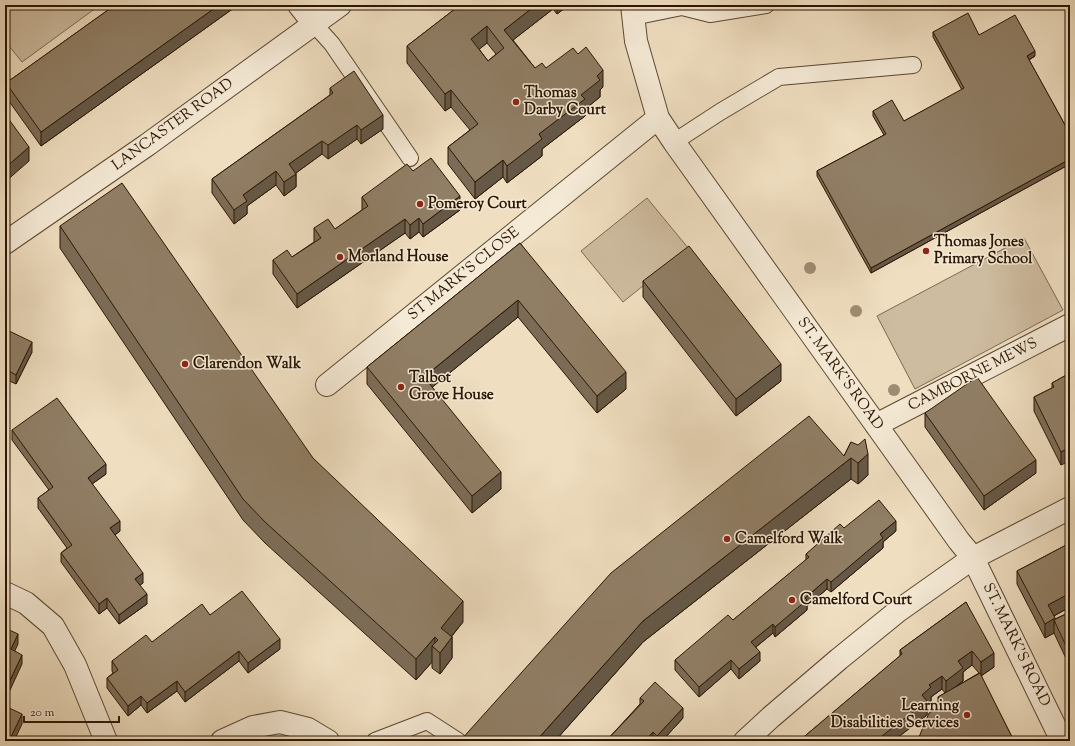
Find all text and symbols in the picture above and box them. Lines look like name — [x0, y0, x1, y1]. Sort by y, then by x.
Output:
street label: LANCASTER ROAD — [108, 74, 238, 176]
place label: Thomas Darby Court — [524, 83, 607, 121]
marker: Thomas Darby Court — [511, 97, 521, 107]
place label: Pomeroy Court — [428, 194, 527, 215]
marker: Pomeroy Court — [415, 199, 425, 209]
street label: ST MARK'S CLOSE — [404, 222, 524, 326]
place label: Thomas Jones Primary School — [934, 232, 1033, 270]
marker: Thomas Jones Primary School — [921, 246, 931, 256]
place label: Morland House — [348, 247, 448, 268]
marker: Morland House — [335, 252, 345, 262]
street label: ST. MARK'S ROAD — [792, 313, 888, 435]
street label: CAMBORNE MEWS — [905, 333, 1041, 417]
place label: Clarendon Walk — [193, 354, 302, 375]
marker: Clarendon Walk — [180, 359, 190, 369]
place label: Talbot Grove House — [409, 368, 494, 406]
marker: Talbot Grove House — [396, 382, 406, 392]
place label: Camelford Walk — [735, 529, 844, 550]
marker: Camelford Walk — [722, 534, 732, 544]
street label: ST. MARK'S ROAD — [977, 580, 1055, 710]
place label: Camelford Court — [800, 590, 913, 611]
marker: Camelford Court — [787, 595, 797, 605]
place label: Learning Disabilities Services — [831, 696, 960, 734]
scale bar — [24, 698, 119, 724]
text: 20 m — [30, 704, 55, 722]
marker: Learning Disabilities Services — [962, 710, 972, 720]

